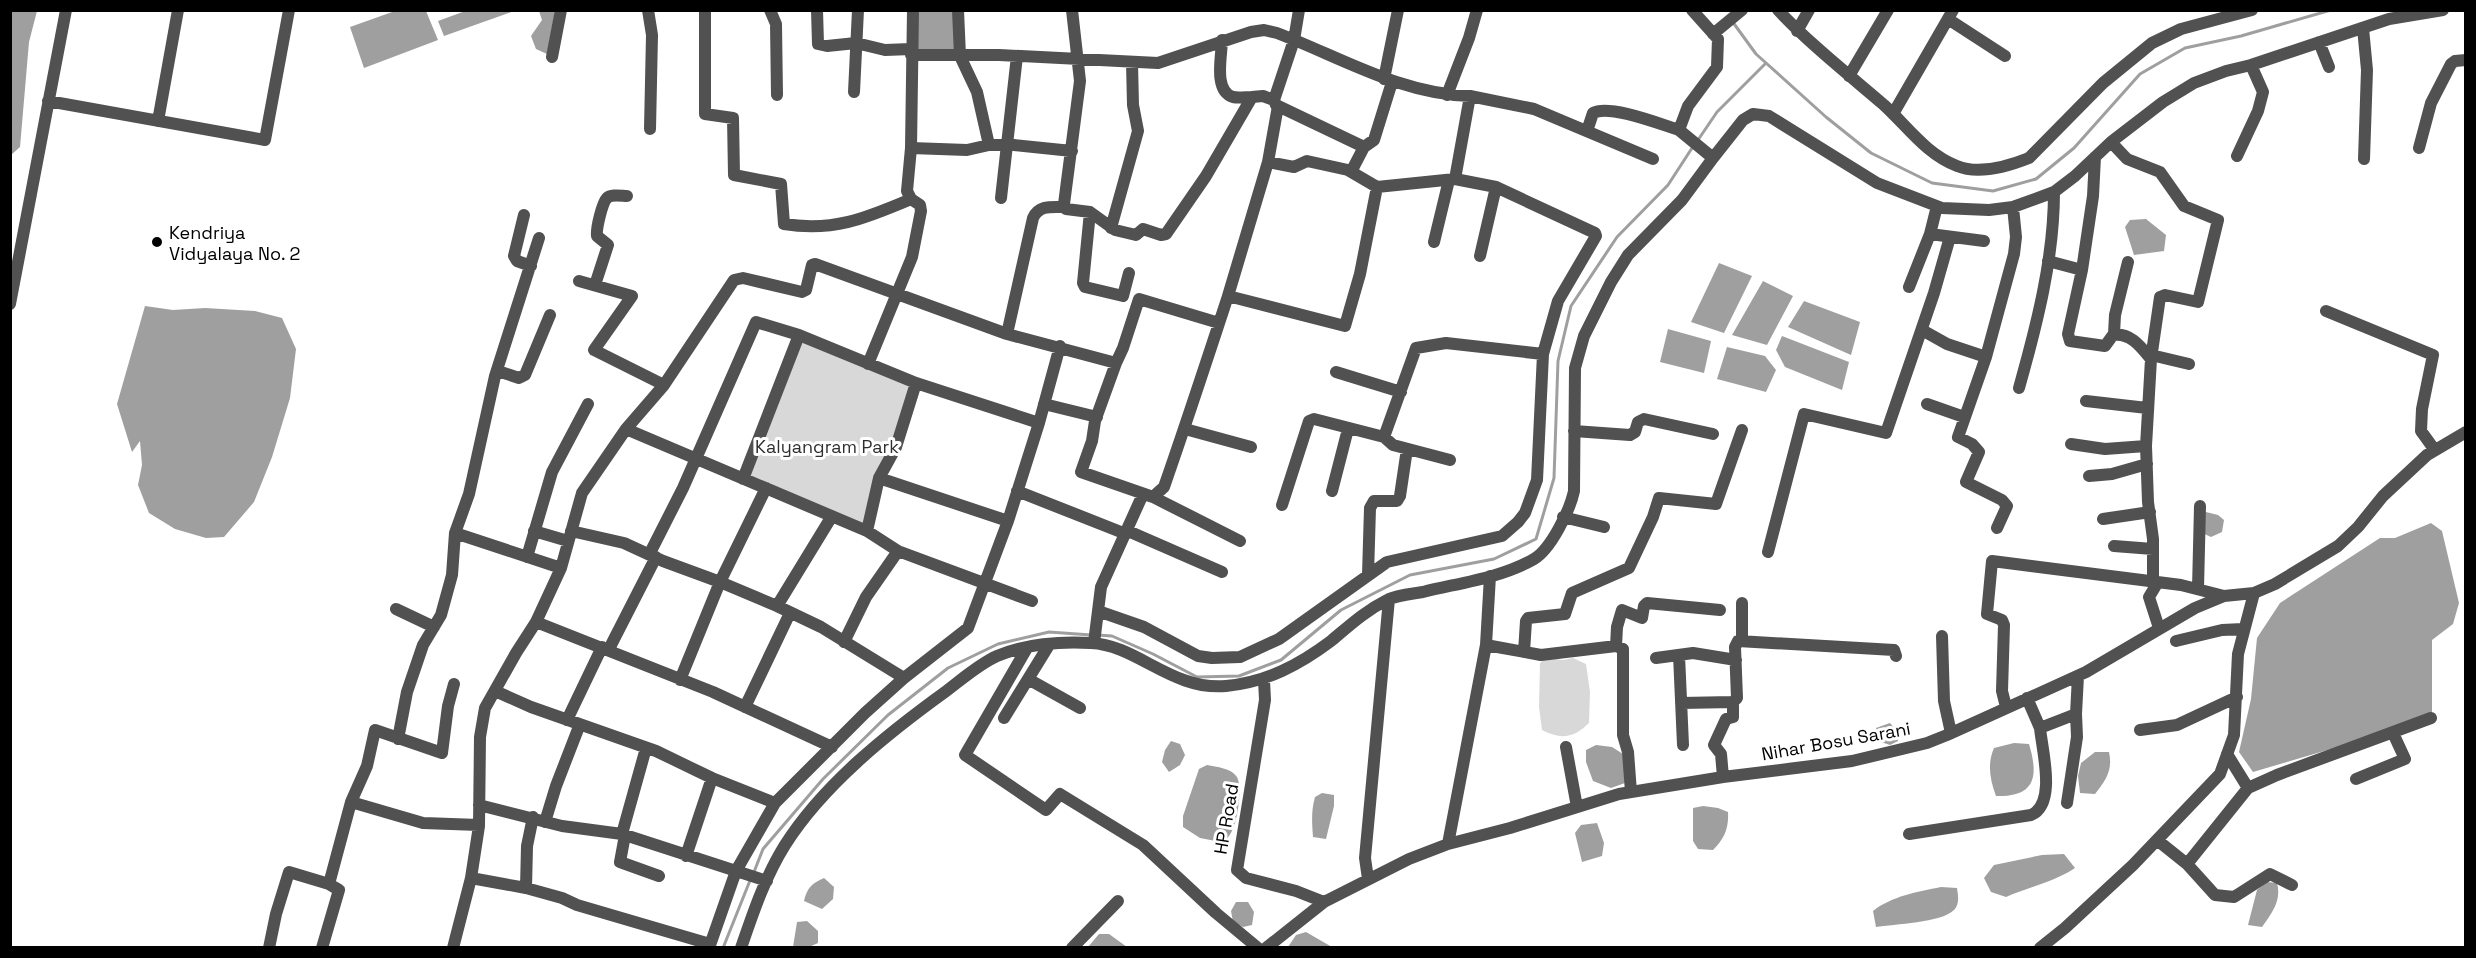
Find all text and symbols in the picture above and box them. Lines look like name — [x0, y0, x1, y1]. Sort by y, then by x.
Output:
place label: Kendriya Vidyalaya No. 2 — [169, 221, 300, 265]
marker: Kendriya Vidyalaya No. 2 — [150, 235, 164, 249]
park label: Kalyangram Park — [755, 435, 899, 458]
street label: Nihar Bosu Sarani — [1760, 717, 1912, 765]
street label: HP Road — [1208, 782, 1244, 856]

